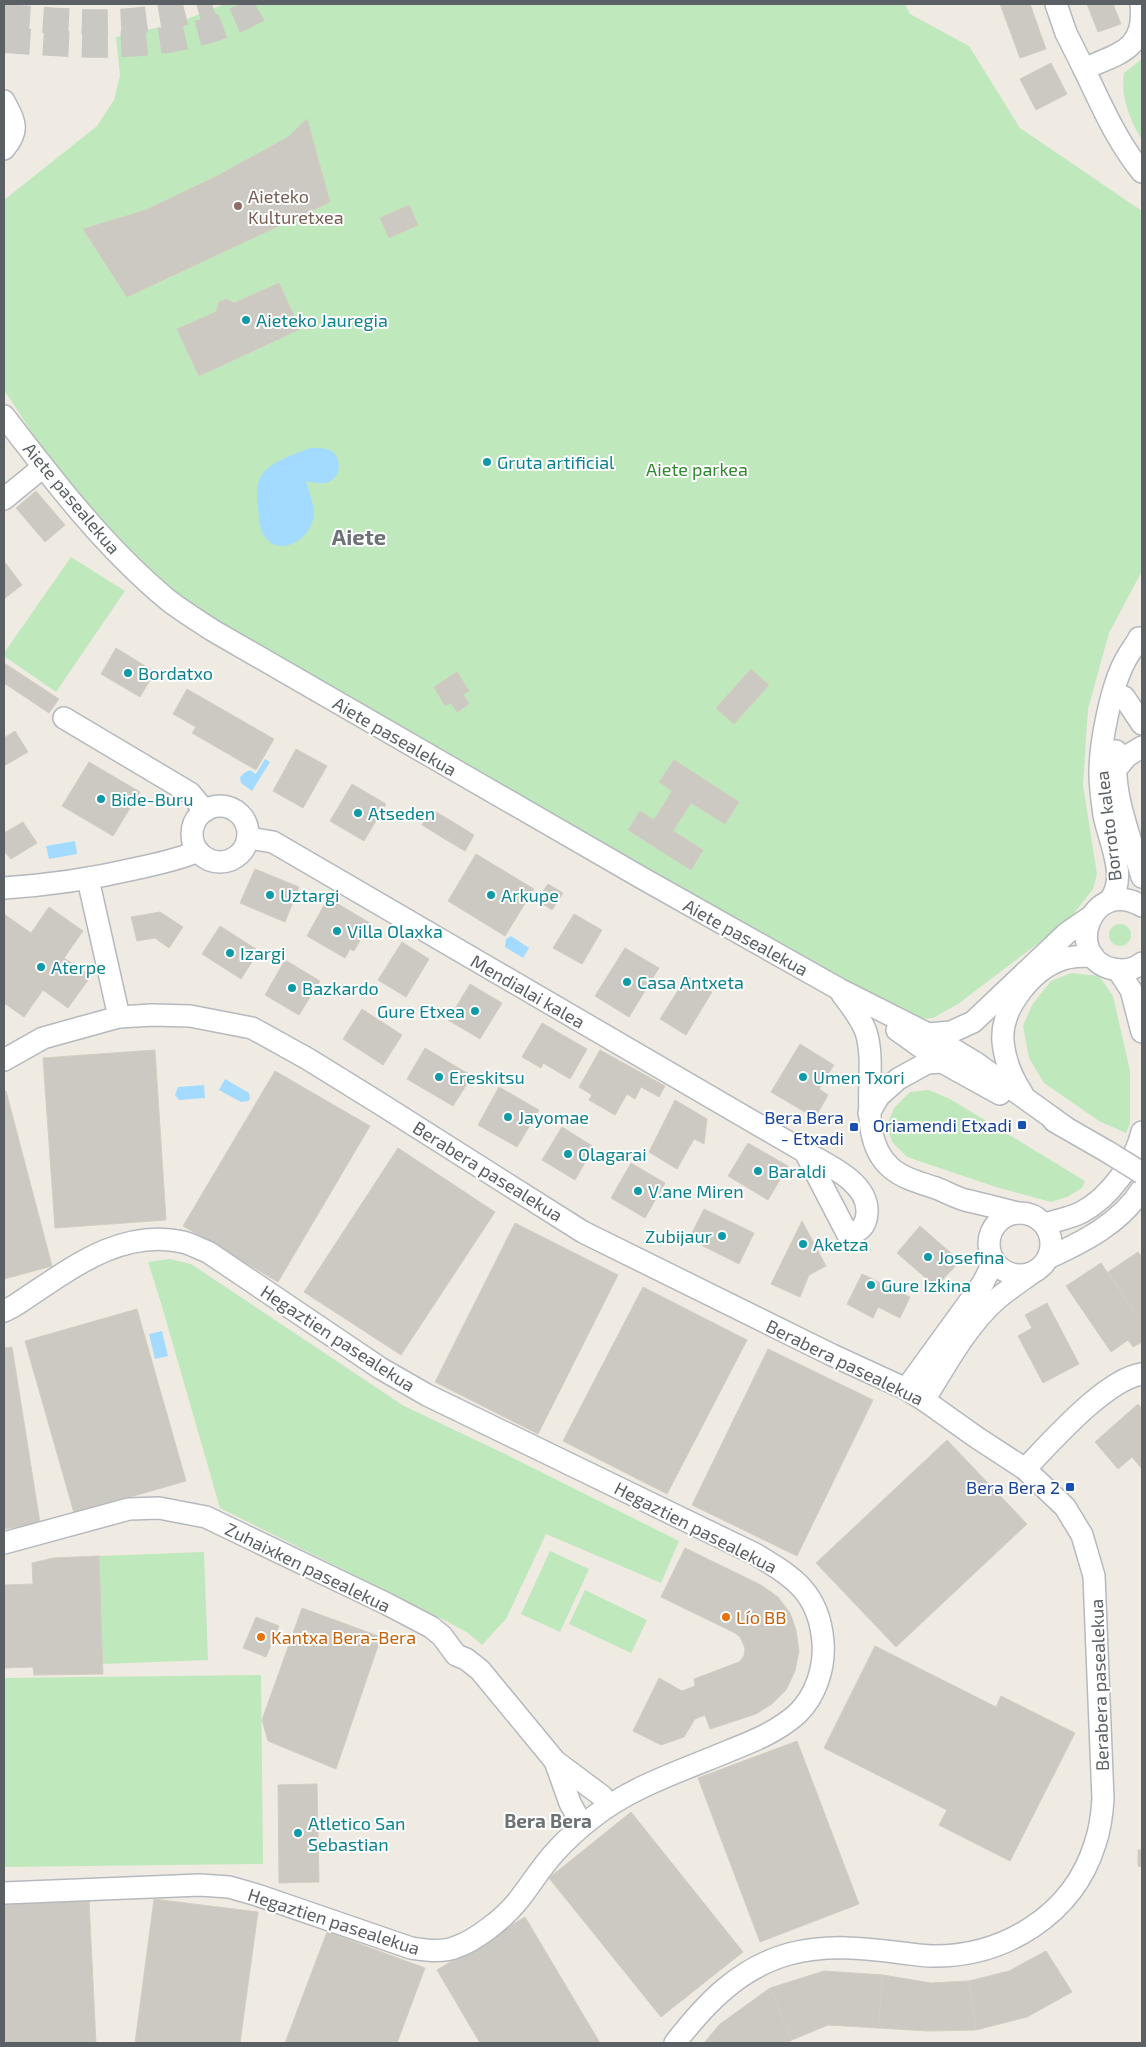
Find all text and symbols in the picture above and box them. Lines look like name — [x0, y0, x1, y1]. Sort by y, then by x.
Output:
place label: Aieteko Kulturetxea — [248, 185, 344, 228]
marker: Aieteko Kulturetxea — [232, 200, 244, 212]
place label: Aieteko Jauregia — [256, 309, 388, 331]
marker: Aieteko Jauregia — [240, 314, 252, 326]
street label: Aiete pasealekua — [19, 438, 125, 558]
place label: Gruta artificial — [497, 451, 615, 473]
marker: Gruta artificial — [481, 456, 493, 468]
park label: Aiete parkea — [646, 458, 748, 480]
district label: Aiete — [332, 523, 386, 549]
place label: Bordatxo — [138, 662, 213, 684]
marker: Bordatxo — [122, 667, 134, 679]
street label: Aiete pasealekua — [329, 692, 461, 780]
street label: Borroto kalea — [1090, 770, 1126, 882]
place label: Bide-Buru — [111, 788, 194, 810]
marker: Bide-Buru — [95, 793, 107, 805]
place label: Atseden — [368, 802, 435, 824]
marker: Atseden — [352, 807, 364, 819]
place label: Uztargi — [280, 884, 340, 906]
place label: Arkupe — [501, 884, 559, 906]
marker: Uztargi — [264, 889, 276, 901]
marker: Arkupe — [485, 889, 497, 901]
street label: Aiete pasealekua — [680, 894, 812, 980]
place label: Villa Olaxka — [347, 920, 443, 942]
marker: Villa Olaxka — [331, 925, 343, 937]
place label: Izargi — [240, 942, 285, 964]
marker: Izargi — [224, 947, 236, 959]
street label: Mendialai kalea — [467, 949, 589, 1033]
place label: Aterpe — [51, 956, 106, 978]
marker: Aterpe — [35, 961, 47, 973]
place label: Casa Antxeta — [637, 971, 744, 993]
marker: Casa Antxeta — [621, 976, 633, 988]
place label: Bazkardo — [302, 977, 379, 999]
marker: Bazkardo — [286, 982, 298, 994]
place label: Gure Etxea — [377, 1000, 465, 1022]
marker: Gure Etxea — [469, 1005, 481, 1017]
place label: Ereskitsu — [449, 1066, 525, 1088]
place label: Umen Txori — [813, 1066, 905, 1088]
marker: Ereskitsu — [433, 1071, 445, 1083]
marker: Umen Txori — [797, 1071, 809, 1083]
place label: Jayomae — [518, 1106, 589, 1128]
place label: Bera Bera - Etxadi — [764, 1106, 844, 1149]
marker: Jayomae — [502, 1111, 514, 1123]
place label: Oriamendi Etxadi — [873, 1114, 1012, 1136]
street label: Berabera pasealekua — [409, 1116, 567, 1226]
marker: Oriamendi Etxadi — [1016, 1119, 1028, 1131]
marker: Bera Bera - Etxadi — [848, 1121, 860, 1133]
place label: Olagarai — [578, 1143, 647, 1165]
marker: Olagarai — [562, 1148, 574, 1160]
place label: Baraldi — [768, 1160, 826, 1182]
marker: Baraldi — [752, 1165, 764, 1177]
place label: V.ane Miren — [648, 1180, 744, 1202]
marker: V.ane Miren — [632, 1185, 644, 1197]
place label: Zubijaur — [645, 1225, 712, 1247]
marker: Zubijaur — [716, 1230, 728, 1242]
place label: Aketza — [813, 1233, 869, 1255]
marker: Aketza — [797, 1238, 809, 1250]
place label: Josefina — [938, 1246, 1004, 1268]
marker: Josefina — [922, 1251, 934, 1263]
place label: Gure Izkina — [881, 1274, 971, 1296]
marker: Gure Izkina — [865, 1279, 877, 1291]
street label: Hegaztien pasealekua — [257, 1280, 419, 1396]
street label: Berabera pasealekua — [763, 1314, 927, 1410]
street label: Hegaztien pasealekua — [611, 1476, 781, 1578]
place label: Bera Bera 2 — [966, 1476, 1060, 1498]
marker: Bera Bera 2 — [1064, 1481, 1076, 1493]
street label: Zuhaixken pasealekua — [222, 1517, 394, 1617]
street label: Berabera pasealekua — [1085, 1599, 1113, 1771]
place label: Lío BB — [736, 1606, 786, 1628]
marker: Lío BB — [720, 1611, 732, 1623]
place label: Kantxa Bera-Bera — [271, 1626, 416, 1648]
marker: Kantxa Bera-Bera — [255, 1631, 267, 1643]
district label: Bera Bera — [504, 1809, 592, 1832]
place label: Atletico San Sebastian — [308, 1812, 406, 1855]
marker: Atletico San Sebastian — [292, 1827, 304, 1839]
street label: Hegaztien pasealekua — [245, 1883, 423, 1959]

